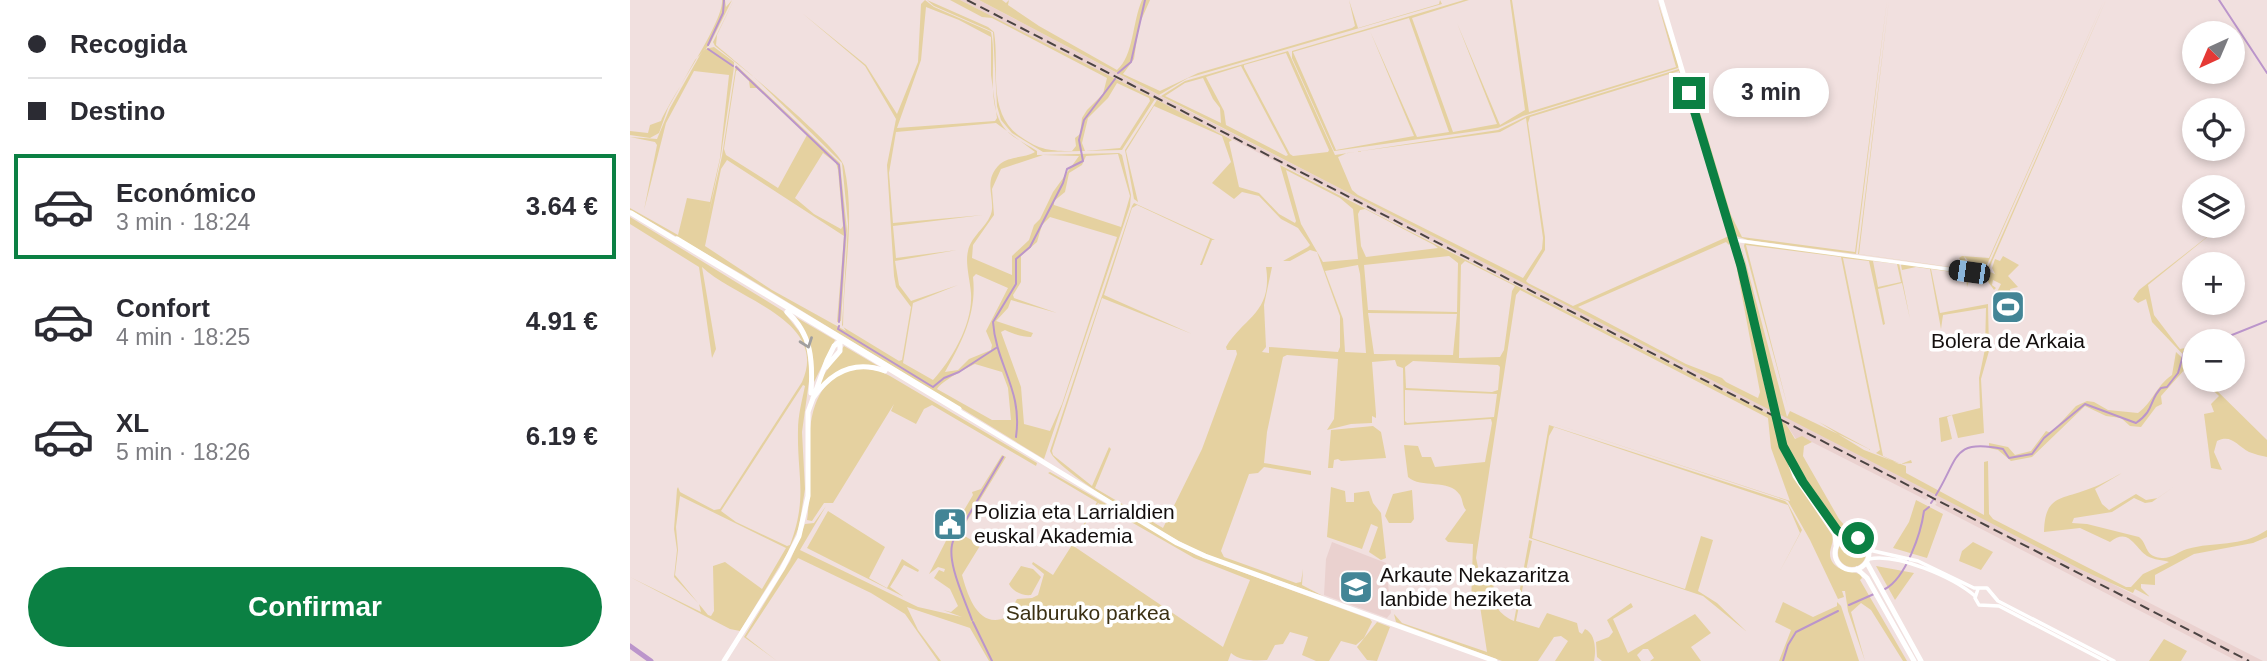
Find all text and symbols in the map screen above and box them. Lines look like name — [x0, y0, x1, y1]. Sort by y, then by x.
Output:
north arrow — [2182, 21, 2245, 84]
map controls — [2182, 21, 2245, 392]
text: Recogida — [70, 29, 187, 59]
callout: 3 min — [1714, 68, 1829, 118]
route end — [1673, 77, 1705, 109]
text: 3 min — [1741, 79, 1801, 105]
text: Destino — [70, 96, 165, 126]
button: locate — [2182, 98, 2245, 161]
icon: car — [32, 175, 95, 238]
button: layers — [2182, 175, 2245, 238]
text: Económico — [116, 178, 256, 208]
text: 3.64 € — [526, 191, 598, 221]
text: 3 min · 18:24 — [116, 209, 250, 235]
button: + — [2182, 252, 2245, 315]
car — [1947, 259, 1992, 285]
sports icon: Bolera de Arkaia — [1989, 288, 2027, 326]
icon: car — [32, 290, 95, 353]
text: Confort — [116, 293, 210, 323]
text: 4.91 € — [526, 306, 598, 336]
text: 4 min · 18:25 — [116, 324, 250, 350]
place label: Bolera de Arkaia — [1931, 329, 2085, 352]
button: − — [2182, 329, 2245, 392]
one-way arrow — [799, 336, 813, 348]
icon: car — [32, 405, 95, 468]
text: XL — [116, 408, 149, 438]
text: 6.19 € — [526, 421, 598, 451]
text: 5 min · 18:26 — [116, 439, 250, 465]
place label: Polizia eta Larrialdien euskal Akademia — [974, 500, 1175, 547]
public building icon: Polizia eta Larrialdien euskal Akademia — [931, 505, 969, 543]
route start — [1842, 522, 1874, 554]
place label: Arkaute Nekazaritza lanbide heziketa — [1380, 563, 1569, 610]
button: Confirmar — [28, 567, 602, 647]
school or university icon: Arkaute Nekazaritza lanbide heziketa — [1337, 568, 1375, 606]
park label: Salburuko parkea — [1006, 601, 1171, 624]

